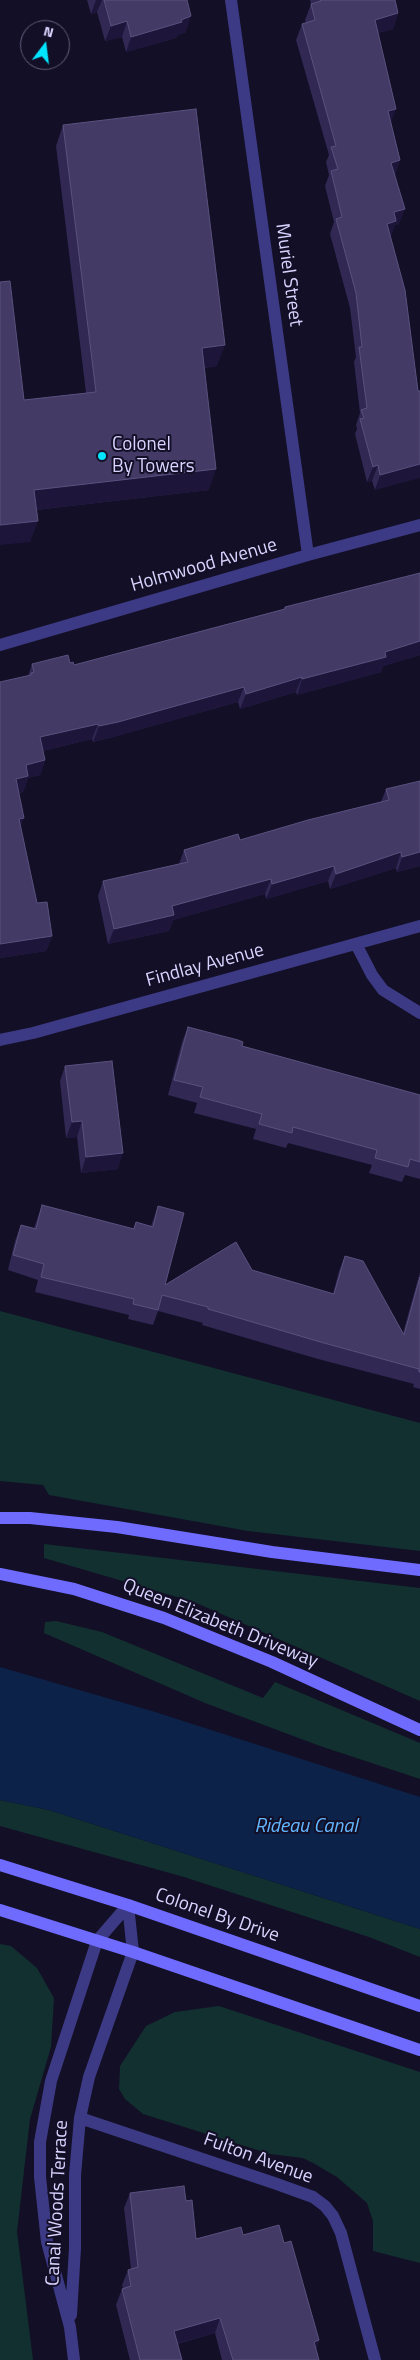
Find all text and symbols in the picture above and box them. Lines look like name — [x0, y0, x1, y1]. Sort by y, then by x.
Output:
north arrow — [20, 20, 70, 70]
text: N — [41, 20, 56, 42]
street label: Muriel Street — [269, 222, 307, 328]
place label: Colonel By Towers — [112, 434, 195, 478]
marker: Colonel By Towers — [96, 450, 108, 462]
street label: Holmwood Avenue — [128, 534, 280, 598]
street label: Findlay Avenue — [144, 939, 266, 993]
street label: Queen Elizabeth Driveway — [119, 1574, 321, 1674]
water label: Rideau Canal — [254, 1815, 358, 1839]
street label: Colonel By Drive — [152, 1884, 282, 1948]
street label: Canal Woods Terrace — [42, 2120, 74, 2286]
street label: Fulton Avenue — [200, 2129, 316, 2189]

